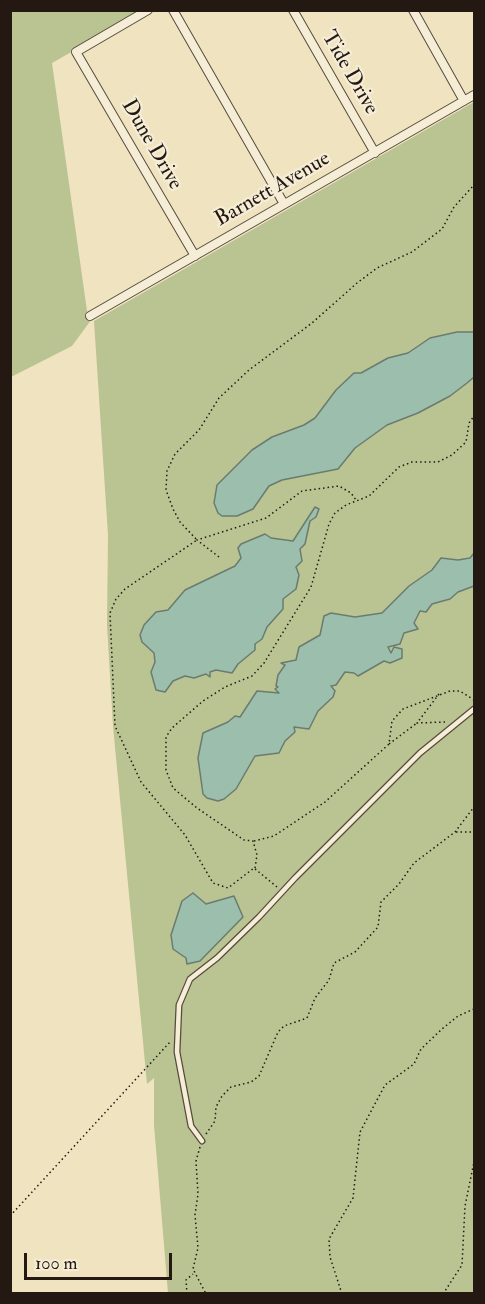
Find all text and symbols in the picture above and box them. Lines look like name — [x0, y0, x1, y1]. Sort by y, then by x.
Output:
street label: Tide Drive — [315, 27, 383, 119]
street label: Dune Drive — [115, 95, 187, 195]
street label: Barnett Avenue — [211, 147, 335, 233]
scale bar — [27, 1241, 176, 1279]
text: 100 m — [35, 1252, 78, 1275]

